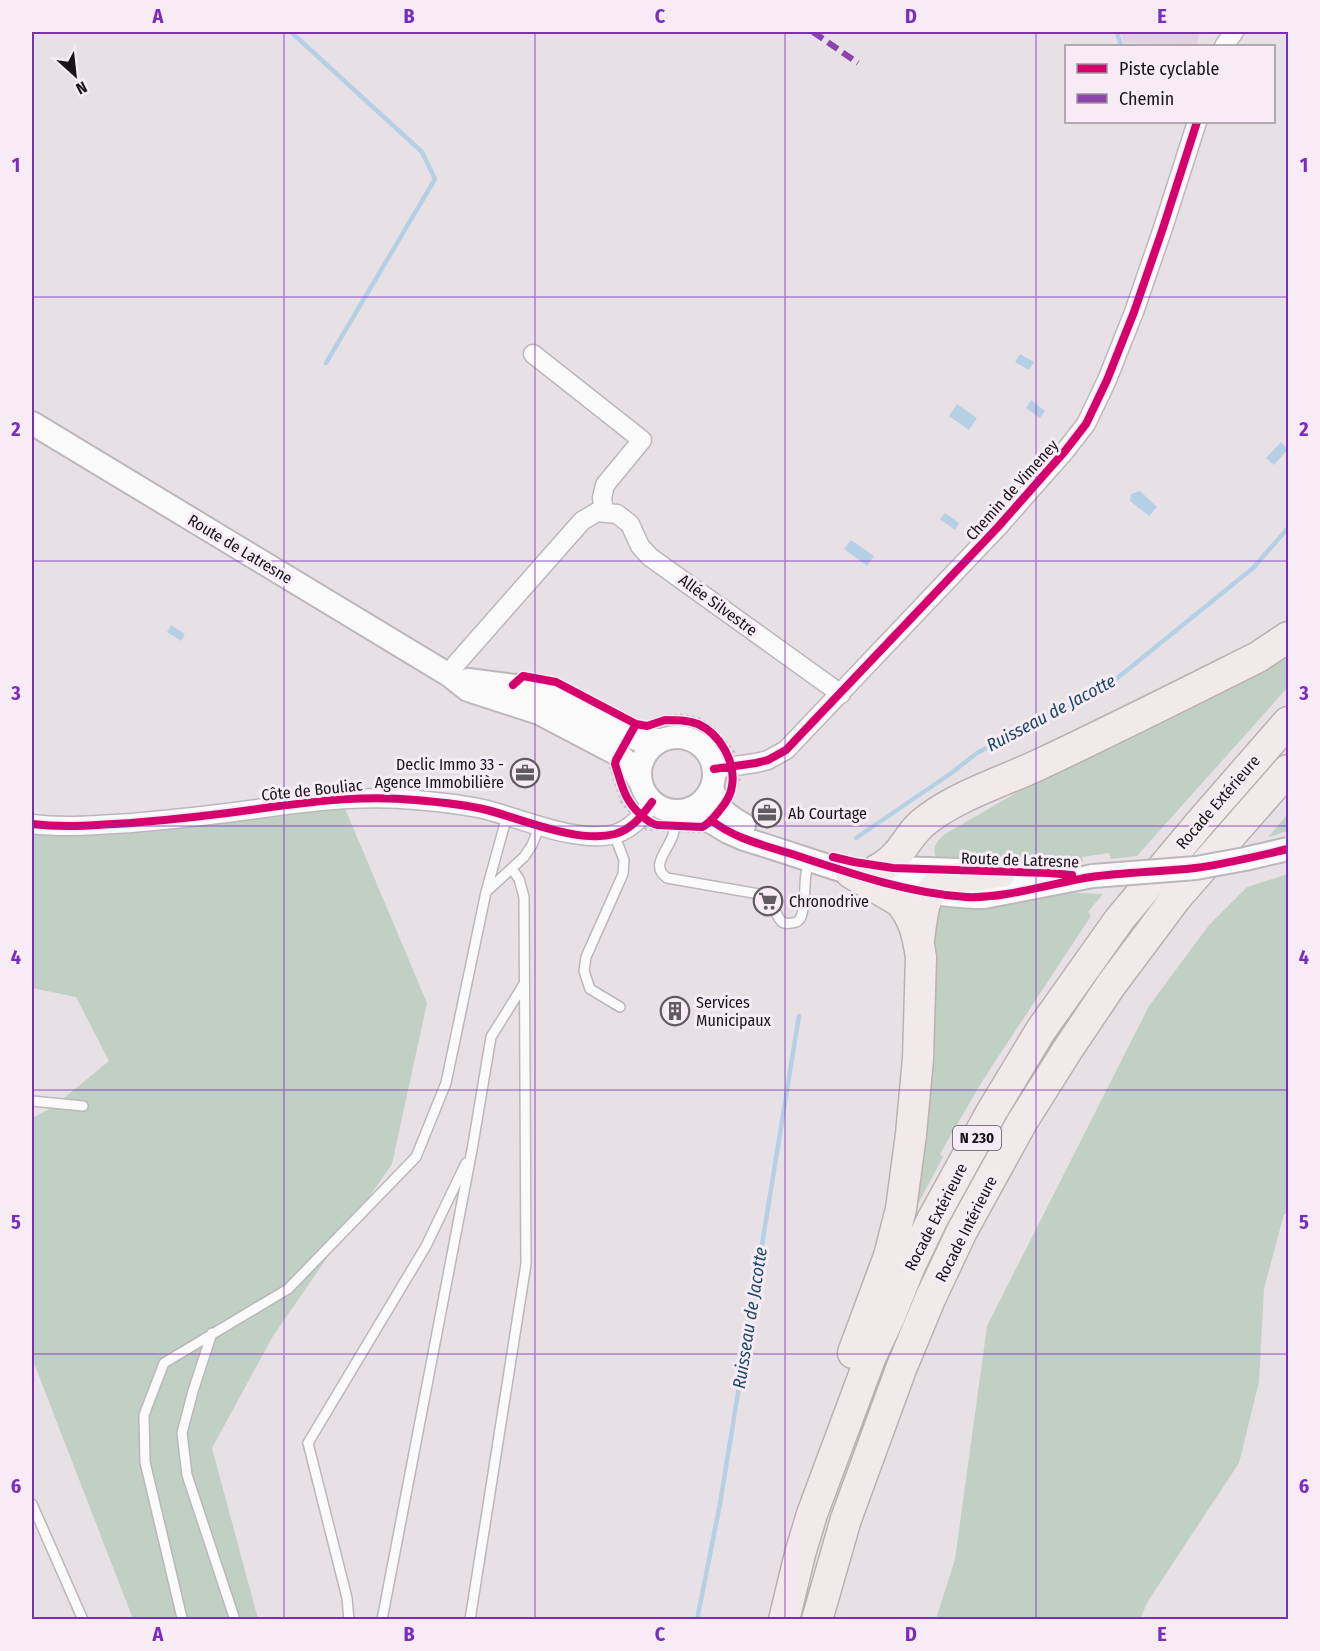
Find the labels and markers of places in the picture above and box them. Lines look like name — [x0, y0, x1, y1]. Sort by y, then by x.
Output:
place label: Declic Immo 33 - Agence Immobilière — [375, 755, 504, 792]
office icon: Declic Immo 33 - Agence Immobilière — [509, 757, 541, 789]
office icon: Ab Courtage — [751, 797, 783, 829]
place label: Ab Courtage — [788, 804, 867, 823]
supermarket icon: Chronodrive — [752, 885, 784, 917]
place label: Chronodrive — [789, 892, 869, 911]
place label: Services Municipaux — [696, 993, 771, 1030]
building icon: Services Municipaux — [659, 995, 691, 1027]

